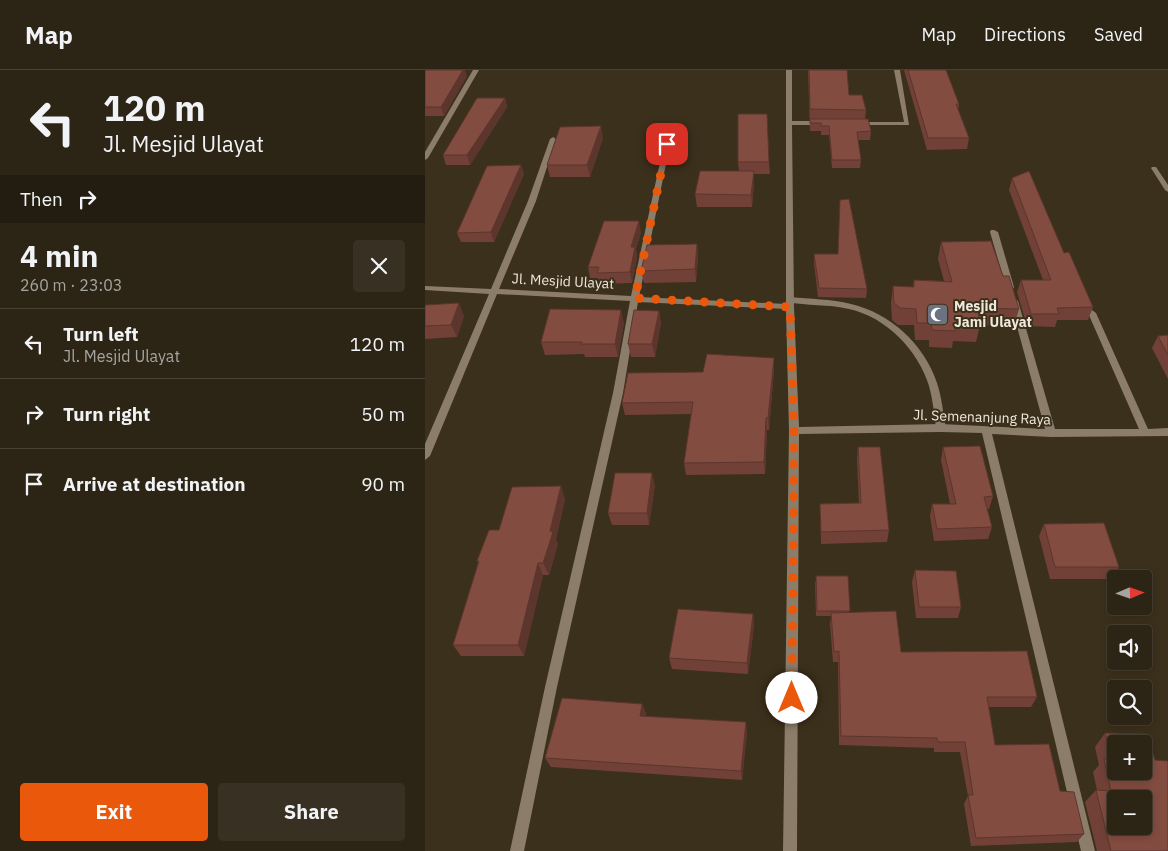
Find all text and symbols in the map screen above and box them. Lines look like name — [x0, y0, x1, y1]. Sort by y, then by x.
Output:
text: Map — [25, 19, 73, 51]
text: Map — [921, 23, 956, 46]
text: Directions — [984, 23, 1066, 46]
text: Saved — [1094, 23, 1143, 46]
text: 120 m — [103, 85, 206, 131]
icon: left — [20, 90, 85, 155]
pin — [646, 123, 688, 165]
text: Jl. Mesjid Ulayat — [103, 129, 264, 158]
icon: arrive — [653, 130, 681, 158]
icon: right — [73, 185, 101, 213]
text: Then — [20, 187, 63, 211]
text: 4 min — [20, 236, 98, 275]
button: close — [353, 240, 405, 292]
street label: Jl. Mesjid Ulayat — [511, 269, 615, 293]
text: 260 m · 23:03 — [20, 275, 122, 295]
place label: Mesjid Jami Ulayat — [954, 297, 1032, 331]
mosque icon: Mesjid Jami Ulayat — [926, 302, 950, 326]
text: Turn left — [63, 322, 139, 346]
icon: left — [20, 330, 48, 358]
text: 120 m — [350, 332, 405, 356]
text: Jl. Mesjid Ulayat — [63, 346, 180, 366]
icon: right — [20, 400, 48, 428]
text: Turn right — [63, 402, 150, 426]
text: 50 m — [361, 402, 405, 426]
street label: Jl. Semenanjung Raya — [913, 406, 1052, 428]
icon: arrive — [20, 470, 48, 498]
text: Arrive at destination — [63, 472, 246, 496]
text: 90 m — [361, 472, 405, 496]
north arrow — [1107, 570, 1153, 615]
map controls — [1107, 570, 1152, 835]
button: sound — [1107, 625, 1152, 670]
position arrow — [765, 671, 817, 723]
button: search — [1107, 680, 1152, 725]
button: + — [1107, 735, 1152, 780]
button: Exit — [20, 783, 208, 841]
button: Share — [218, 783, 405, 841]
button: − — [1107, 790, 1152, 835]

